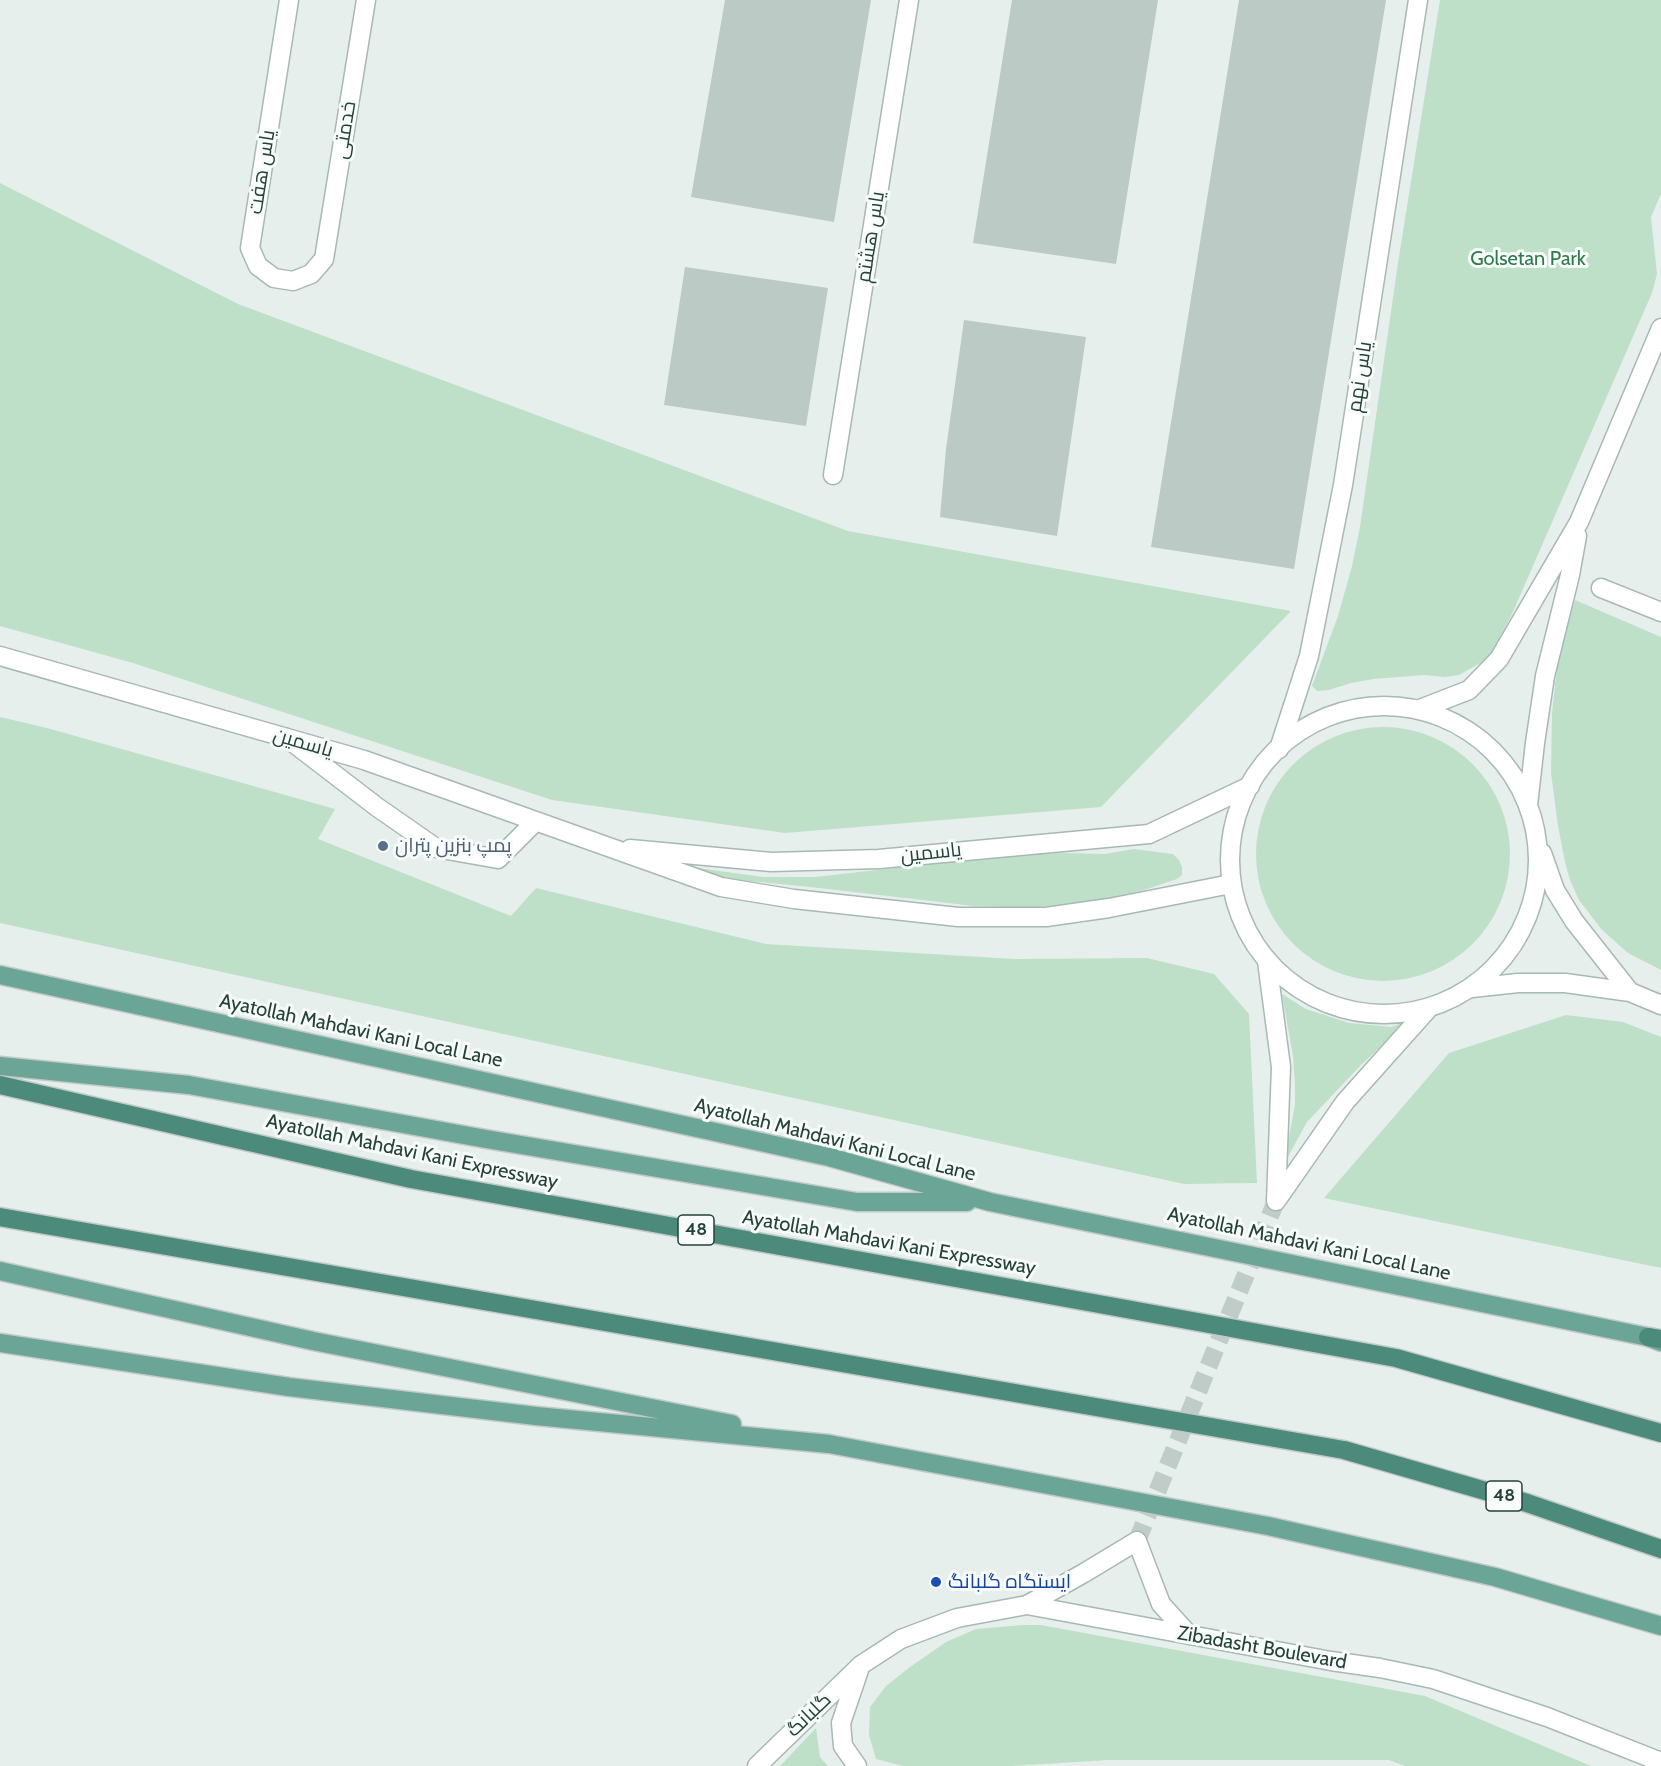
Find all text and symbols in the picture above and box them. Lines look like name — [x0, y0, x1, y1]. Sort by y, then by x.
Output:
street label: خدمتی — [329, 99, 361, 161]
street label: یاس هفت — [243, 128, 281, 216]
street label: یاس هشتم — [852, 190, 890, 284]
park label: Golsetan Park — [1470, 247, 1586, 271]
street label: یاس نهم — [1343, 340, 1377, 414]
street label: یاسمین — [270, 723, 336, 763]
place label: پمپ بنزین پتران — [395, 834, 512, 858]
street label: یاسمین — [899, 838, 963, 868]
marker: پمپ بنزین پتران — [376, 839, 390, 853]
street label: Ayatollah Mahdavi Kani Local Lane — [217, 989, 505, 1073]
street label: Ayatollah Mahdavi Kani Local Lane — [692, 1093, 978, 1187]
street label: Ayatollah Mahdavi Kani Expressway — [264, 1109, 560, 1195]
street label: Ayatollah Mahdavi Kani Local Lane — [1165, 1202, 1453, 1286]
street label: Ayatollah Mahdavi Kani Expressway — [740, 1205, 1038, 1281]
road number: 48 — [678, 1215, 714, 1245]
road number: 48 — [1486, 1481, 1522, 1511]
place label: ایستگاه گلبانگ — [948, 1570, 1071, 1594]
marker: ایستگاه گلبانگ — [929, 1575, 943, 1589]
street label: Zibadasht Boulevard — [1176, 1621, 1348, 1675]
street label: گلبانگ — [782, 1688, 836, 1742]

